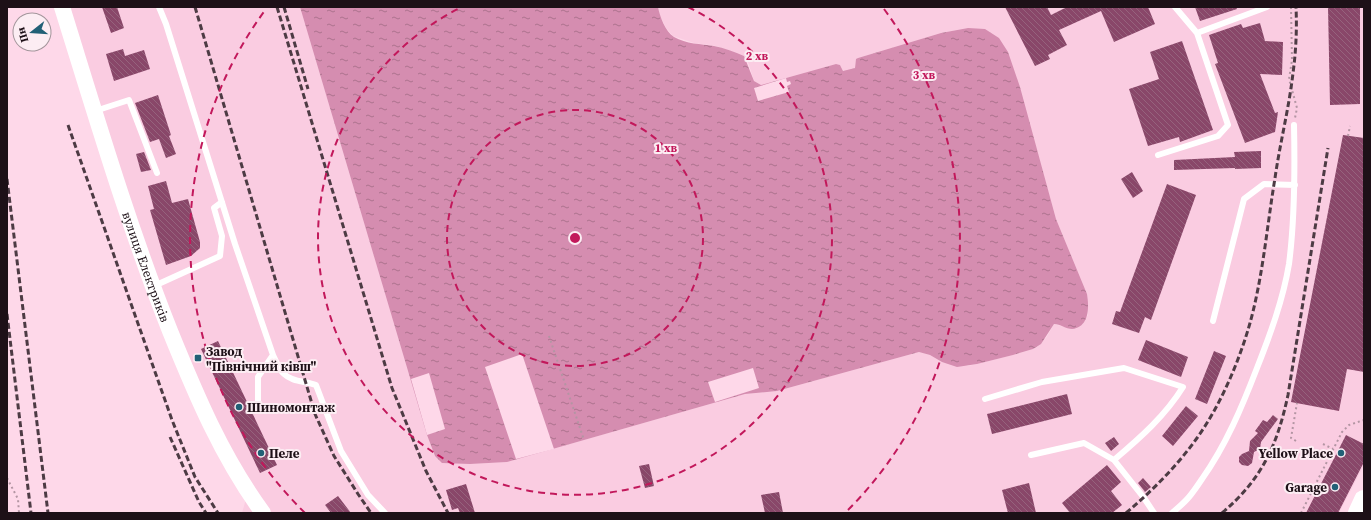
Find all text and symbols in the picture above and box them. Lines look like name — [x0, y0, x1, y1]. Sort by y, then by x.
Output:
north arrow — [12, 12, 52, 52]
text: Пн — [13, 25, 32, 44]
text: 2 хв — [746, 48, 769, 64]
text: 3 хв — [913, 67, 936, 83]
text: 1 хв — [655, 140, 678, 156]
street label: вулиця Електриків — [118, 209, 174, 325]
centre of rings — [568, 231, 582, 245]
place label: Завод "Північний кiвш" — [206, 343, 317, 375]
marker: Завод "Північний кiвш" — [193, 353, 203, 363]
place label: Шиномонтаж — [247, 399, 335, 416]
marker: Шиномонтаж — [234, 402, 244, 412]
place label: Пеле — [269, 445, 300, 462]
place label: Yellow Place — [1259, 445, 1333, 462]
marker: Пеле — [256, 448, 266, 458]
marker: Yellow Place — [1336, 448, 1346, 458]
place label: Garage — [1285, 479, 1327, 496]
marker: Garage — [1330, 482, 1340, 492]

